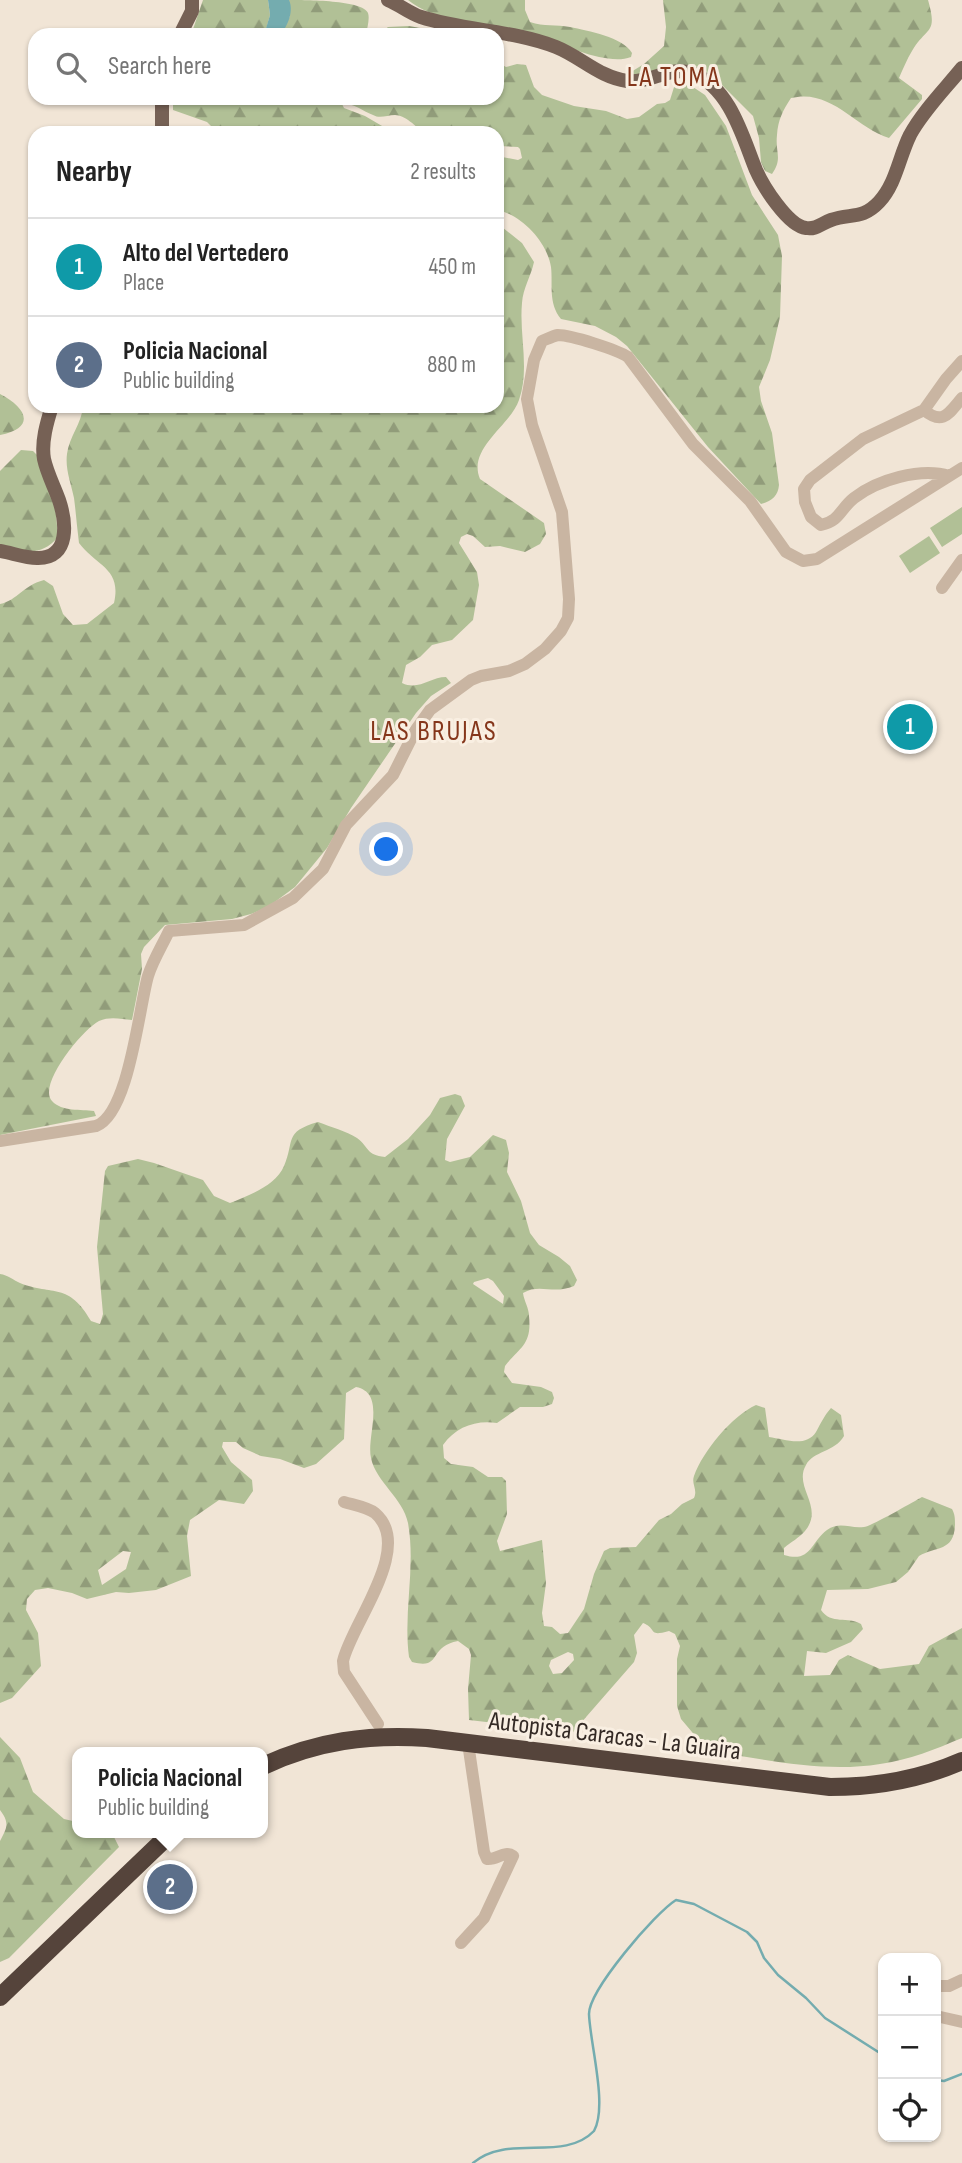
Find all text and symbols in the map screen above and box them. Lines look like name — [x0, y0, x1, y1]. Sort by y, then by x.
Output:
search box — [28, 28, 504, 105]
icon: search — [52, 48, 90, 86]
text: Search here — [108, 51, 211, 82]
district label: LA TOMA — [627, 61, 721, 94]
text: Nearby — [56, 154, 132, 190]
text: 2 results — [410, 158, 476, 186]
text: Alto del Vertedero — [123, 238, 289, 269]
text: 1 — [74, 253, 84, 281]
text: 450 m — [428, 253, 476, 281]
text: Place — [123, 269, 164, 297]
text: Policia Nacional — [123, 336, 268, 367]
text: 2 — [74, 351, 84, 379]
text: 880 m — [427, 351, 476, 379]
text: Public building — [123, 367, 234, 395]
pin: 1 — [887, 701, 933, 753]
district label: LAS BRUJAS — [370, 715, 498, 748]
your location — [369, 832, 403, 866]
street label: Autopista Caracas - La Guaira — [486, 1706, 742, 1767]
popup — [72, 1747, 268, 1838]
text: Policia Nacional — [98, 1763, 242, 1794]
text: Public building — [98, 1794, 209, 1822]
pin: 2 — [147, 1861, 193, 1913]
map controls — [878, 1953, 941, 2142]
button: + — [878, 1953, 941, 2016]
button: − — [878, 2016, 941, 2079]
button: locate — [878, 2079, 941, 2142]

